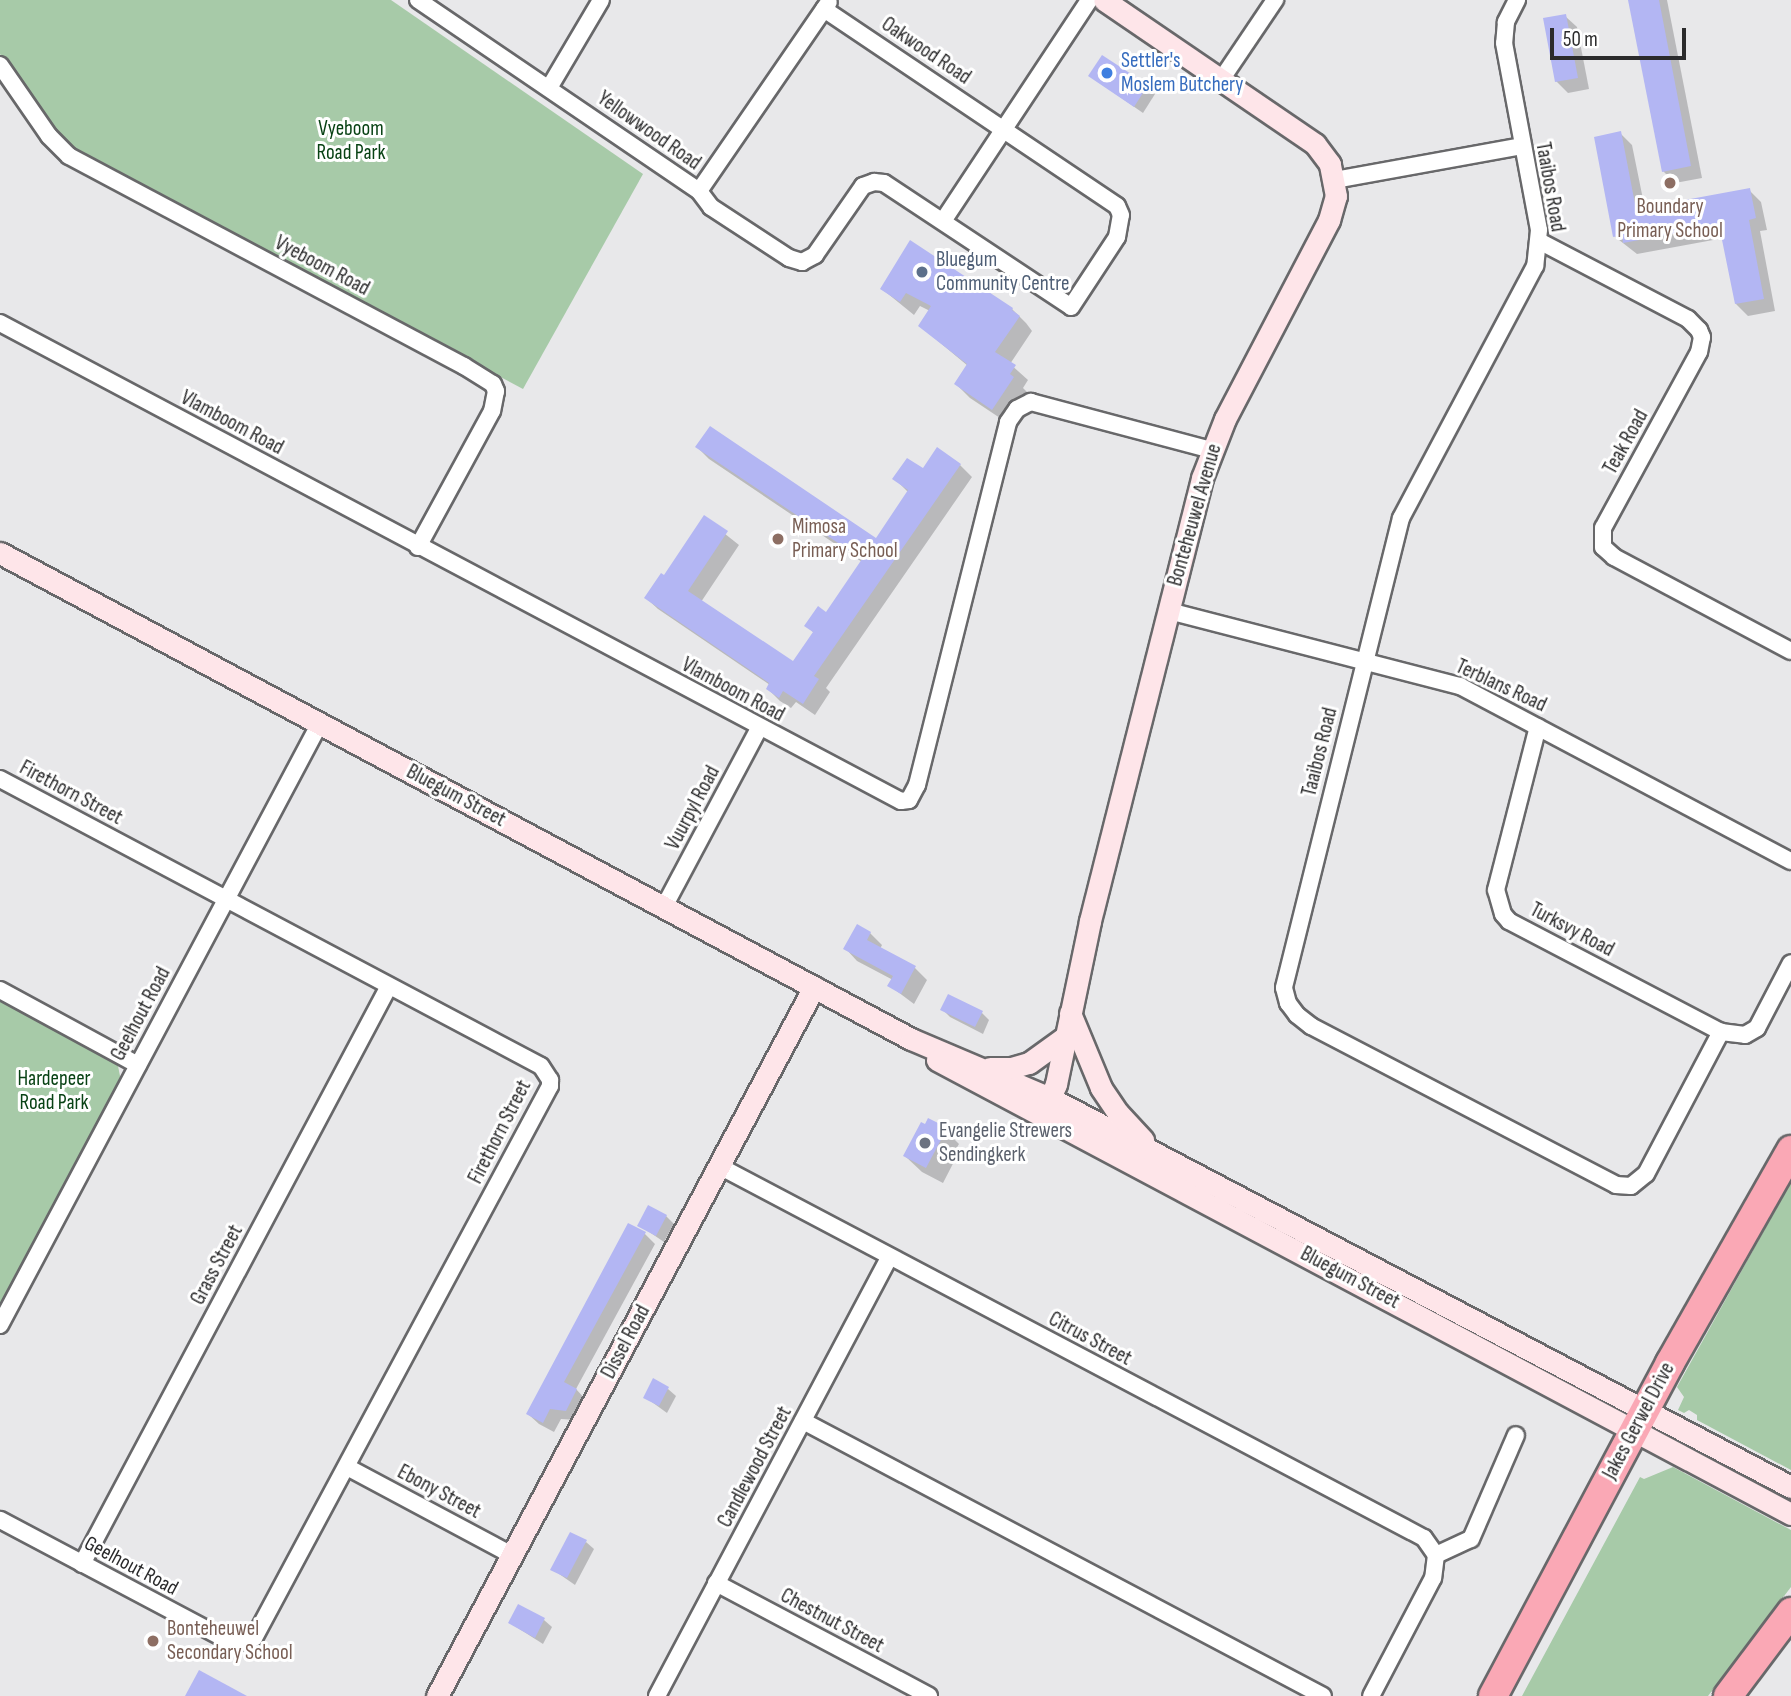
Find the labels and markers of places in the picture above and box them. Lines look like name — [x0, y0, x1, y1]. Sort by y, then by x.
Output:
place label: Settler's Moslem Butchery — [1121, 48, 1243, 98]
marker: Settler's Moslem Butchery — [1099, 65, 1115, 81]
marker: Boundary Primary School — [1662, 175, 1678, 191]
place label: Boundary Primary School — [1617, 194, 1723, 244]
place label: Bluegum Community Centre — [936, 247, 1069, 297]
marker: Bluegum Community Centre — [914, 264, 930, 280]
place label: Mimosa Primary School — [792, 514, 898, 564]
marker: Mimosa Primary School — [770, 531, 786, 547]
place label: Evangelie Strewers Sendingkerk — [939, 1118, 1072, 1168]
marker: Evangelie Strewers Sendingkerk — [917, 1135, 933, 1151]
place label: Bonteheuwel Secondary School — [167, 1616, 293, 1666]
marker: Bonteheuwel Secondary School — [145, 1633, 161, 1649]

